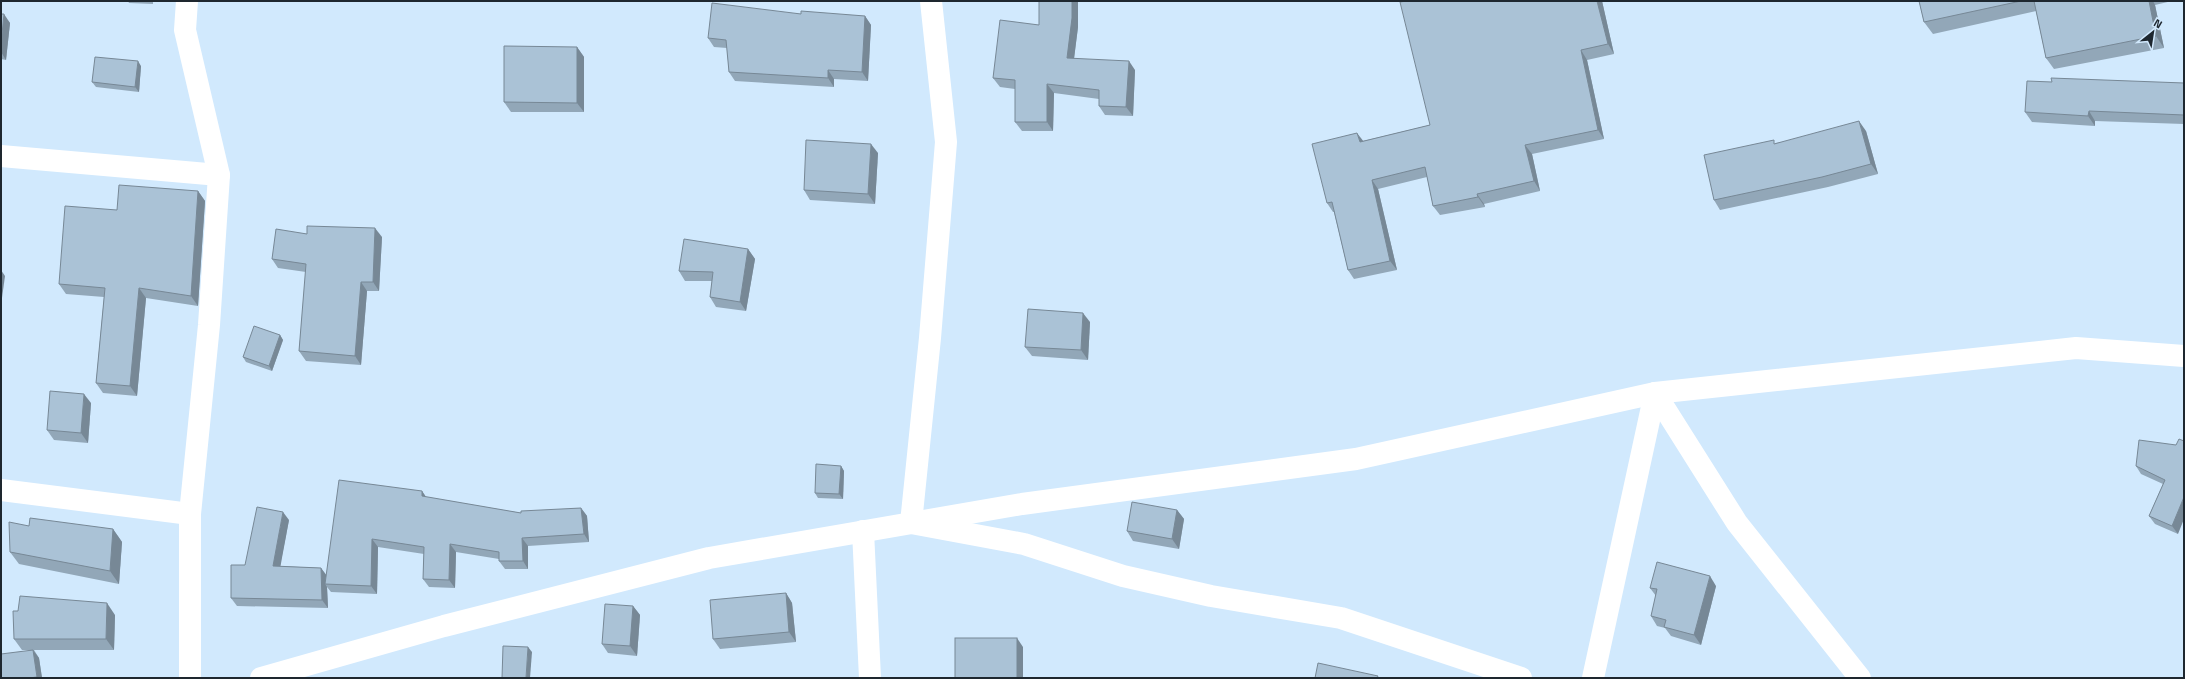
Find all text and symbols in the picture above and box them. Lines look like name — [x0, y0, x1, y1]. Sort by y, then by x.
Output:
north arrow — [2133, 12, 2173, 52]
text: N — [2151, 15, 2165, 32]

